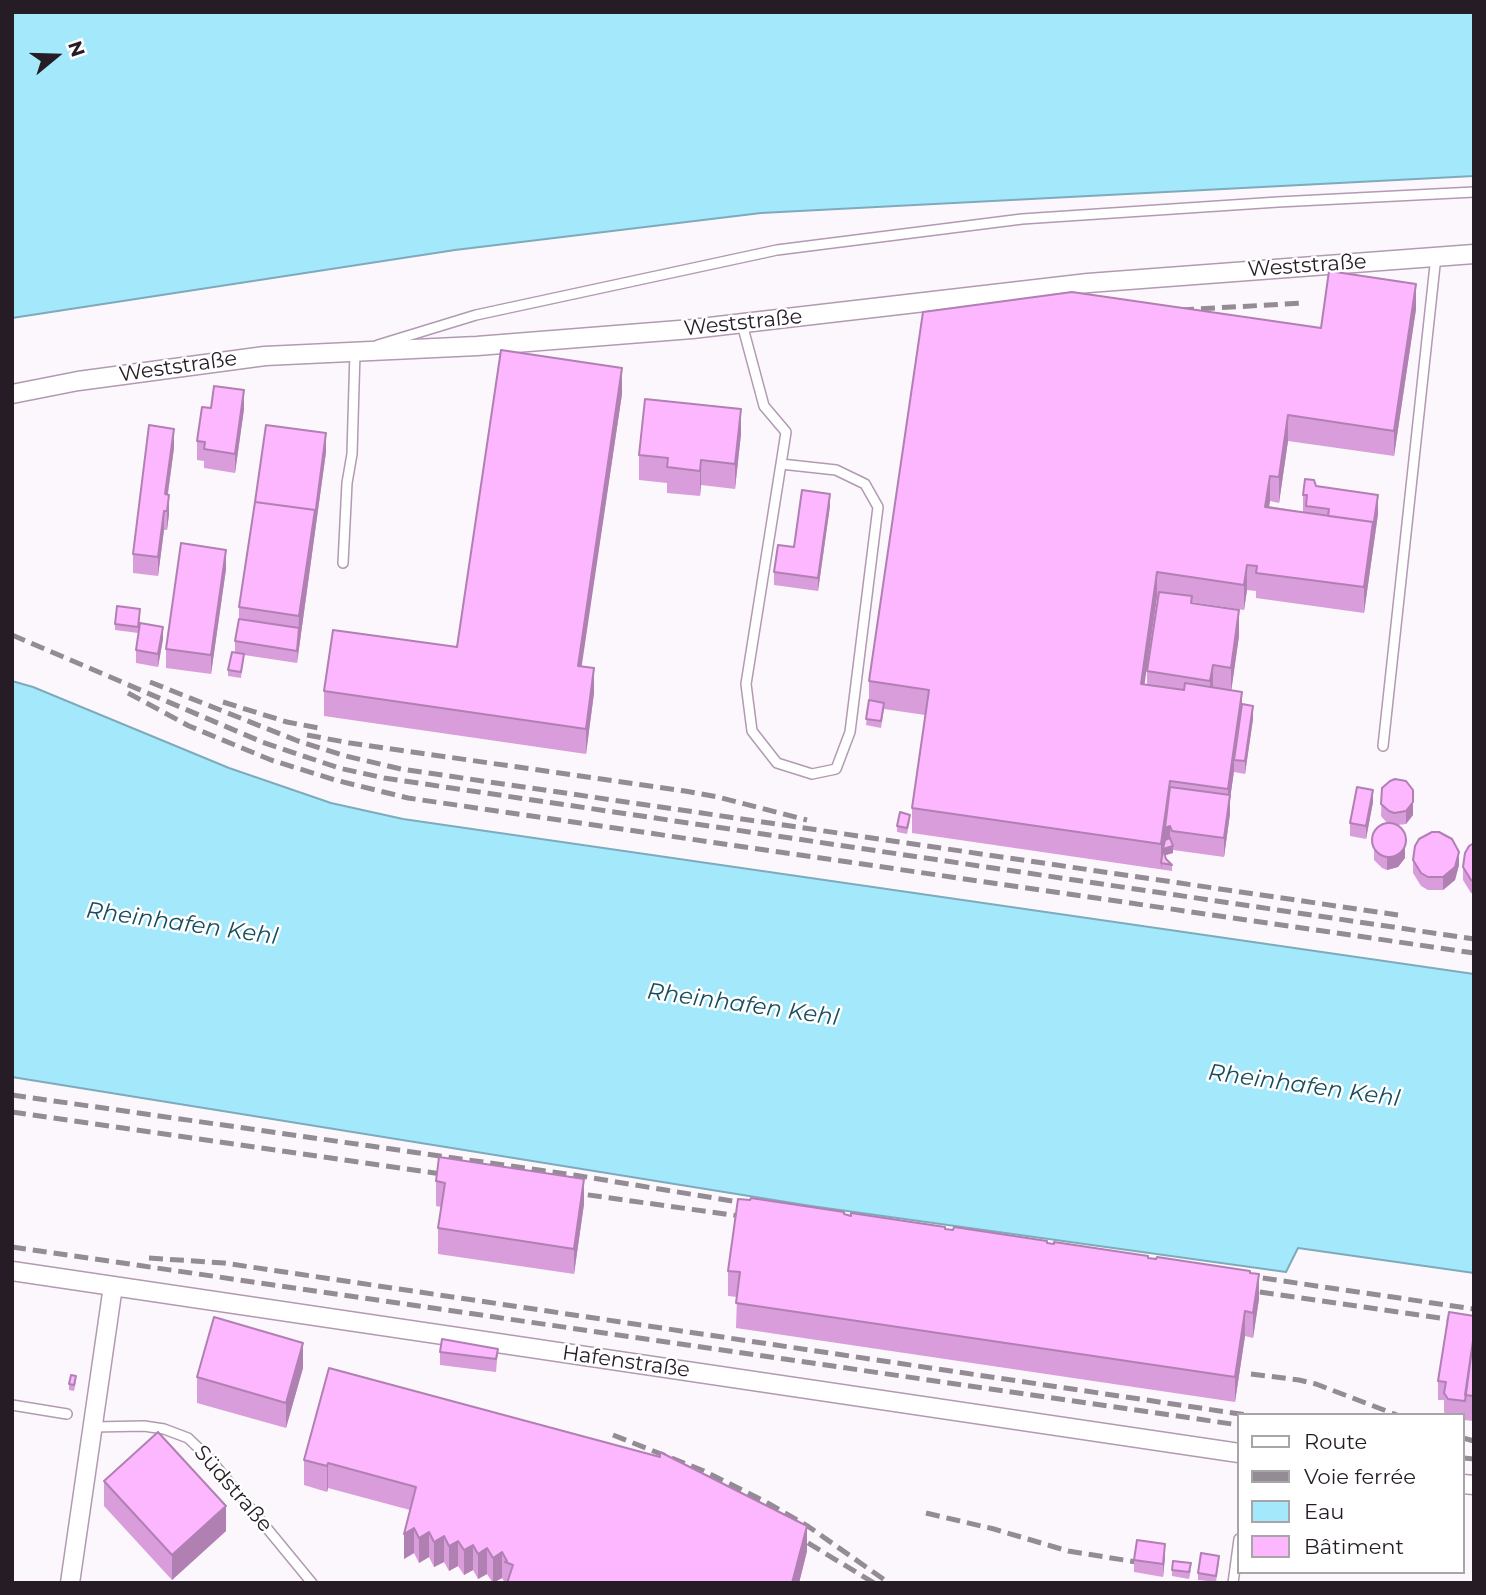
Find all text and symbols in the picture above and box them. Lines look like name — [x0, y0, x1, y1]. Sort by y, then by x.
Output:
north arrow — [21, 21, 91, 91]
text: N — [63, 38, 90, 60]
street label: Weststraße — [1247, 249, 1367, 283]
street label: Weststraße — [682, 304, 804, 342]
street label: Weststraße — [117, 346, 239, 388]
water label: Rheinhafen Kehl — [84, 897, 280, 951]
water label: Rheinhafen Kehl — [645, 978, 841, 1032]
water label: Rheinhafen Kehl — [1206, 1059, 1402, 1113]
street label: Hafenstraße — [561, 1341, 691, 1383]
legend — [1238, 1413, 1465, 1574]
text: Route — [1304, 1429, 1367, 1454]
street label: Südstraße — [188, 1440, 278, 1538]
text: Voie ferrée — [1304, 1464, 1416, 1489]
text: Eau — [1304, 1499, 1344, 1524]
text: Bâtiment — [1304, 1534, 1404, 1559]

